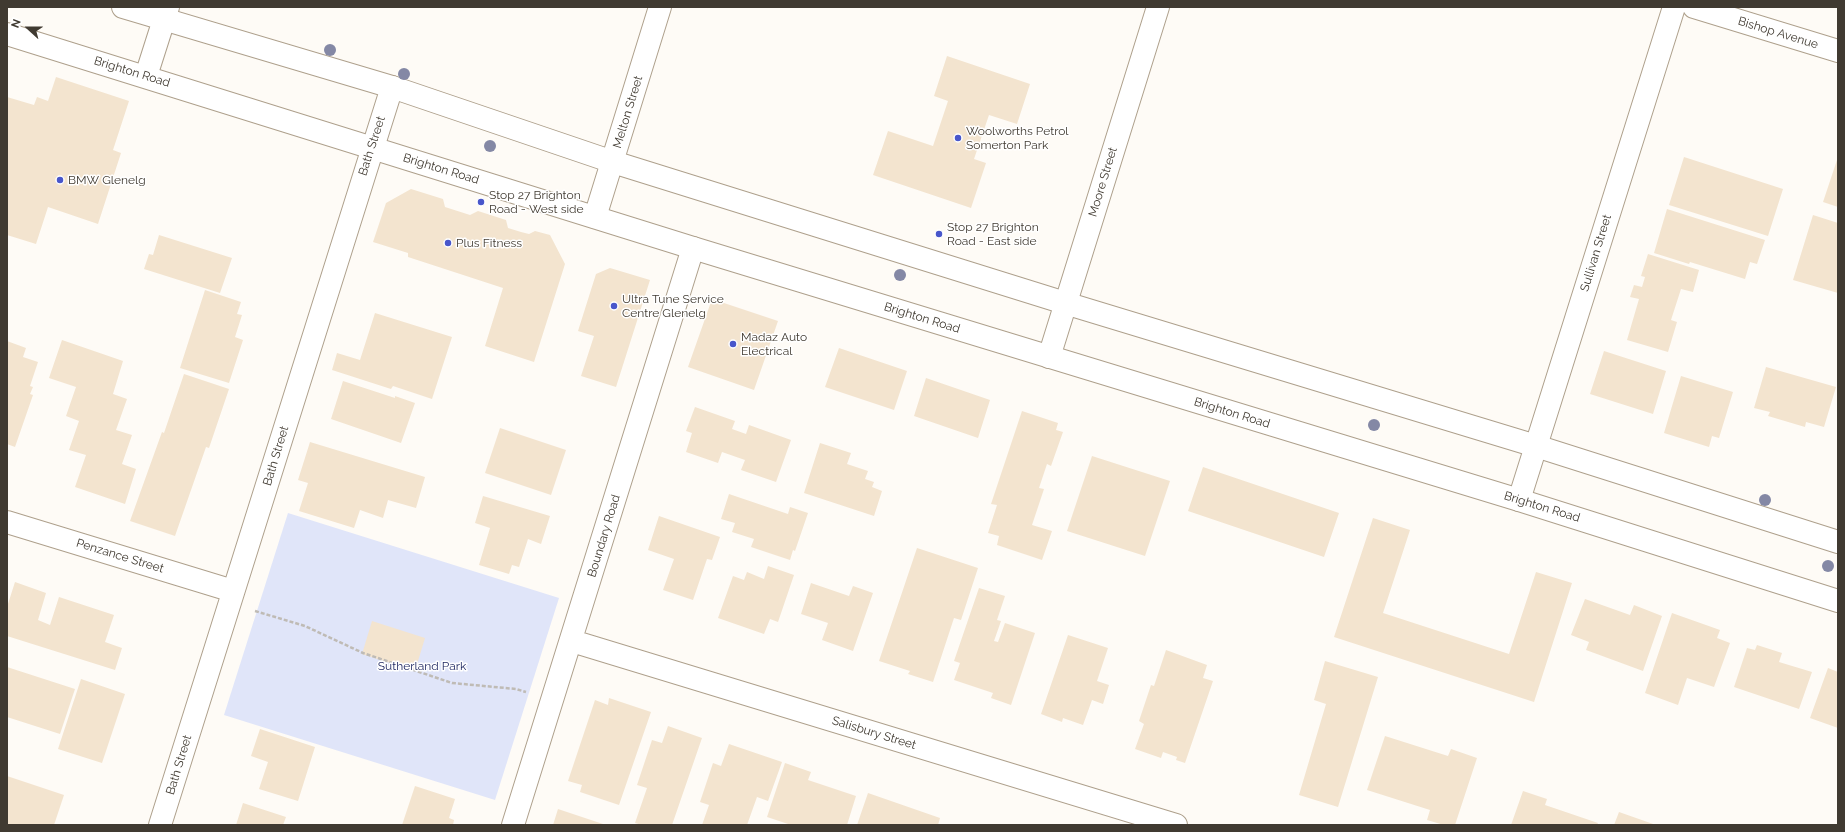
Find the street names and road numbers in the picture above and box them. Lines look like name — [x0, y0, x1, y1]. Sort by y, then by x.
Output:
street label: Bishop Avenue — [1736, 14, 1820, 52]
street label: Brighton Road — [92, 54, 172, 90]
street label: Melton Street — [610, 74, 646, 150]
street label: Bath Street — [356, 114, 388, 178]
street label: Moore Street — [1086, 145, 1120, 219]
street label: Brighton Road — [401, 151, 481, 187]
street label: Sullivan Street — [1577, 213, 1615, 293]
street label: Brighton Road — [882, 300, 962, 336]
street label: Brighton Road — [1192, 395, 1272, 431]
street label: Bath Street — [260, 424, 292, 488]
street label: Brighton Road — [1502, 489, 1582, 525]
street label: Boundary Road — [585, 493, 623, 579]
street label: Penzance Street — [75, 536, 165, 576]
street label: Salisbury Street — [830, 713, 918, 753]
street label: Bath Street — [163, 733, 195, 797]

